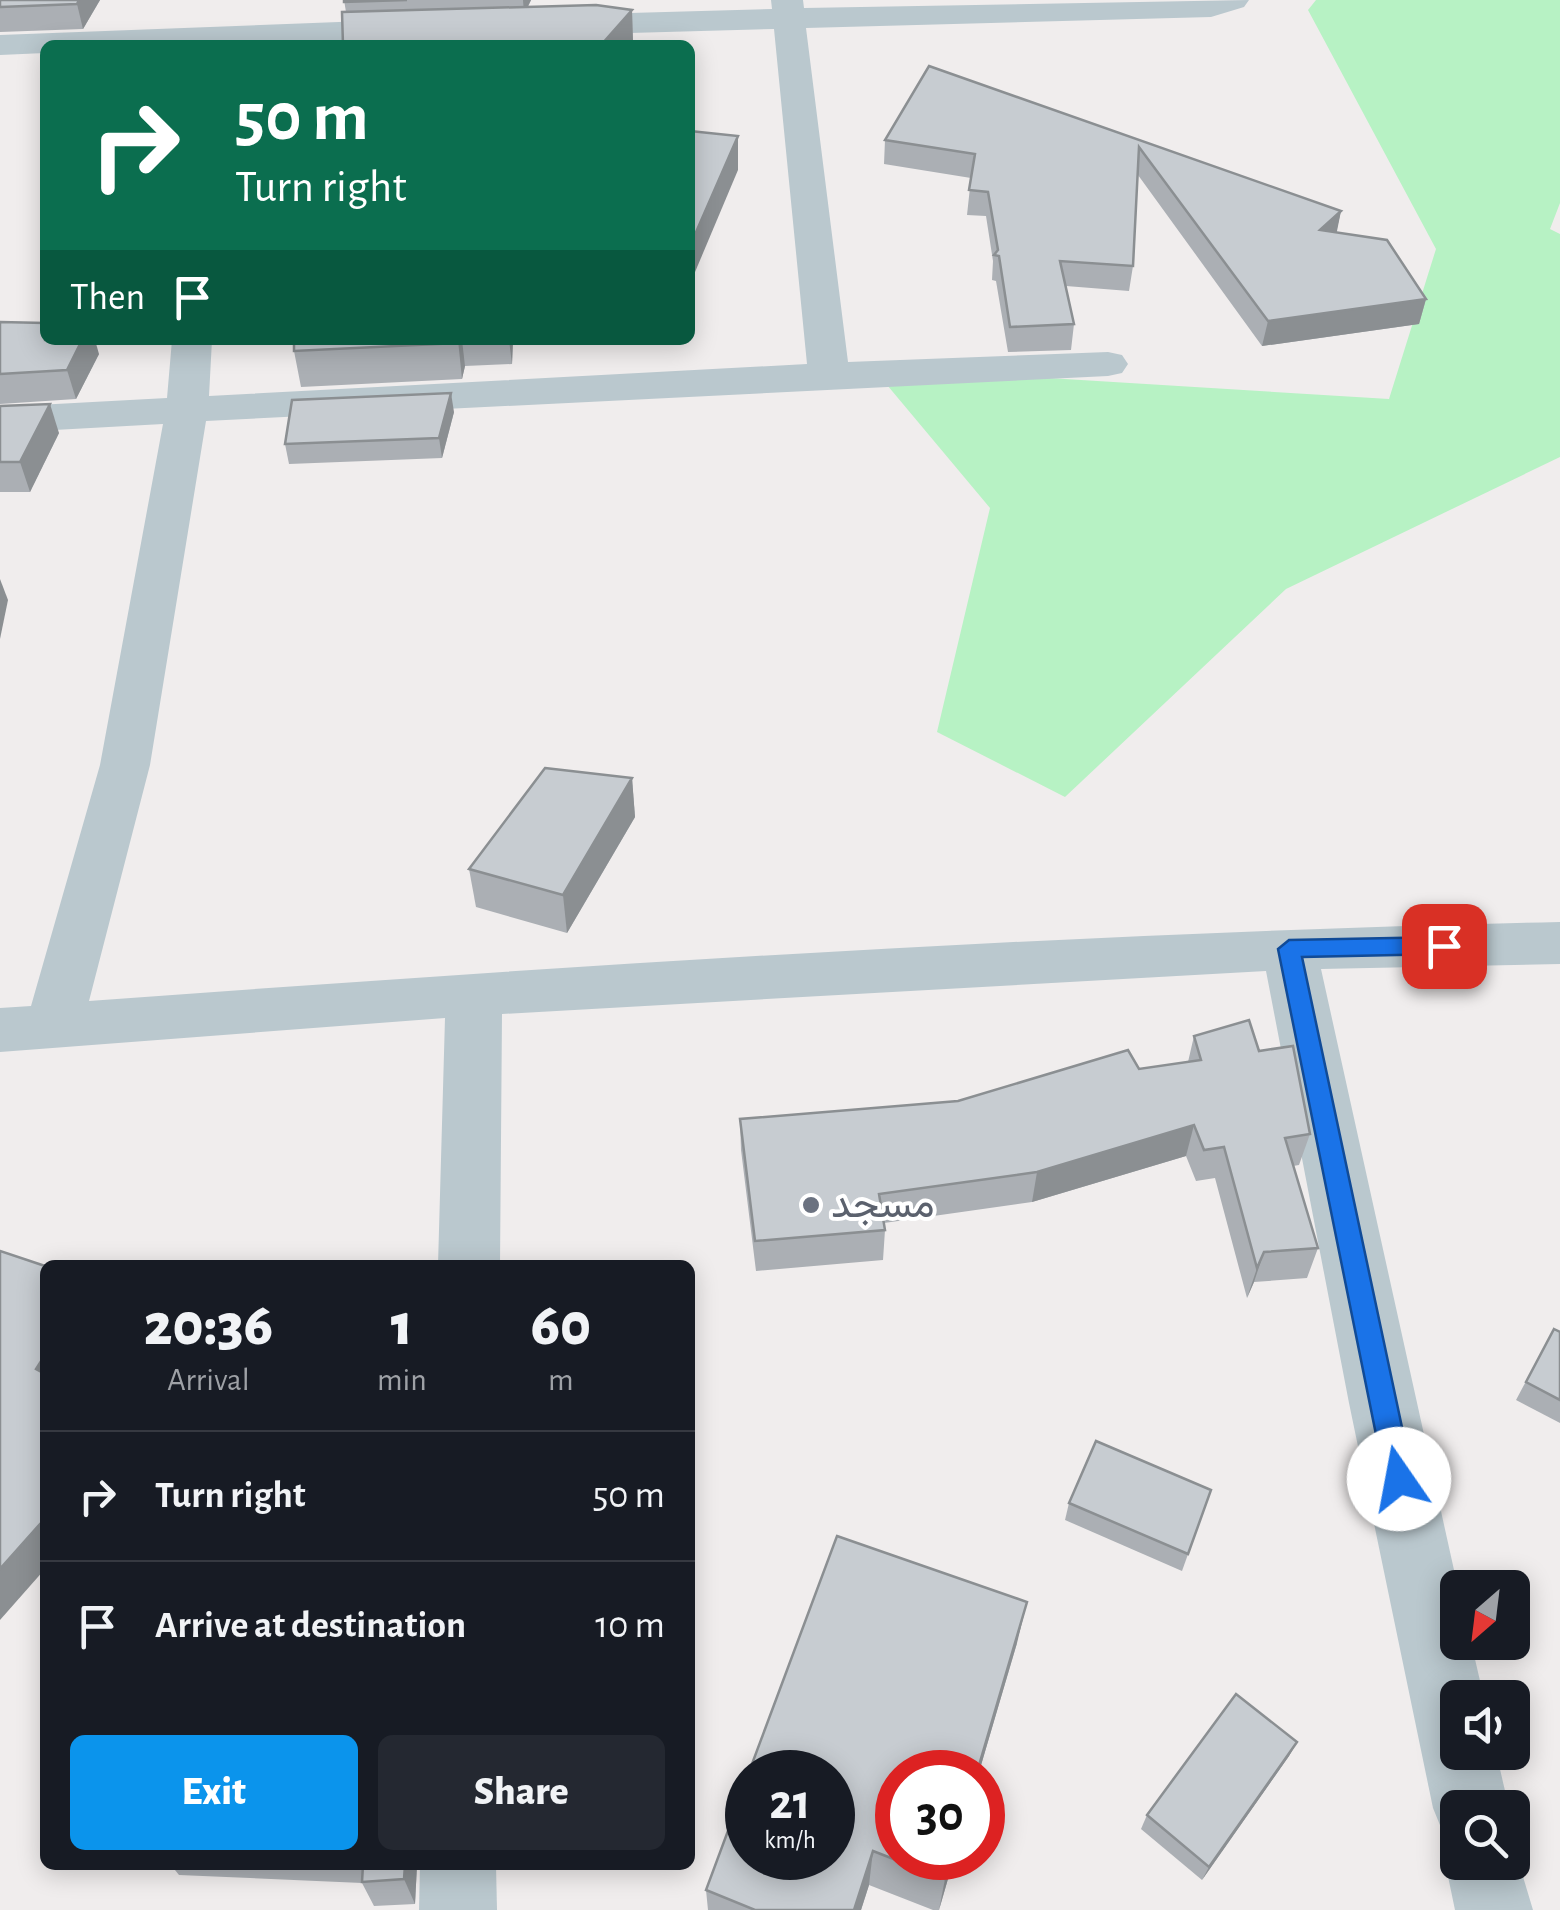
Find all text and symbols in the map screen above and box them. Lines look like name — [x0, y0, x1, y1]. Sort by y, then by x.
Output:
icon: right — [70, 80, 200, 210]
text: 50 m — [235, 83, 369, 153]
text: Turn right — [235, 165, 407, 210]
icon: arrive — [165, 270, 220, 325]
text: Then — [70, 279, 145, 317]
pin — [1402, 904, 1487, 989]
icon: arrive — [1417, 919, 1472, 974]
place label: مسجد — [831, 1185, 935, 1226]
marker: مسجد — [800, 1194, 822, 1216]
text: 20:36 — [144, 1296, 273, 1356]
text: 1 — [391, 1296, 413, 1356]
text: 60 — [531, 1296, 591, 1356]
text: Arrival — [167, 1364, 250, 1396]
text: min — [377, 1364, 427, 1396]
text: m — [548, 1364, 574, 1396]
position arrow — [1347, 1427, 1451, 1531]
icon: right — [70, 1469, 125, 1524]
text: Turn right — [155, 1477, 305, 1515]
text: 50 m — [592, 1477, 665, 1515]
north arrow — [1440, 1570, 1530, 1660]
map controls — [1440, 1570, 1530, 1880]
icon: arrive — [70, 1599, 125, 1654]
text: Arrive at destination — [155, 1607, 466, 1645]
text: 10 m — [595, 1607, 665, 1645]
button: sound — [1440, 1680, 1530, 1770]
button: Exit — [70, 1735, 358, 1850]
button: Share — [378, 1735, 665, 1850]
speed limit sign: 30 — [875, 1750, 1005, 1880]
text: 21 — [769, 1778, 811, 1828]
button: search — [1440, 1790, 1530, 1880]
text: km/h — [764, 1828, 816, 1853]

